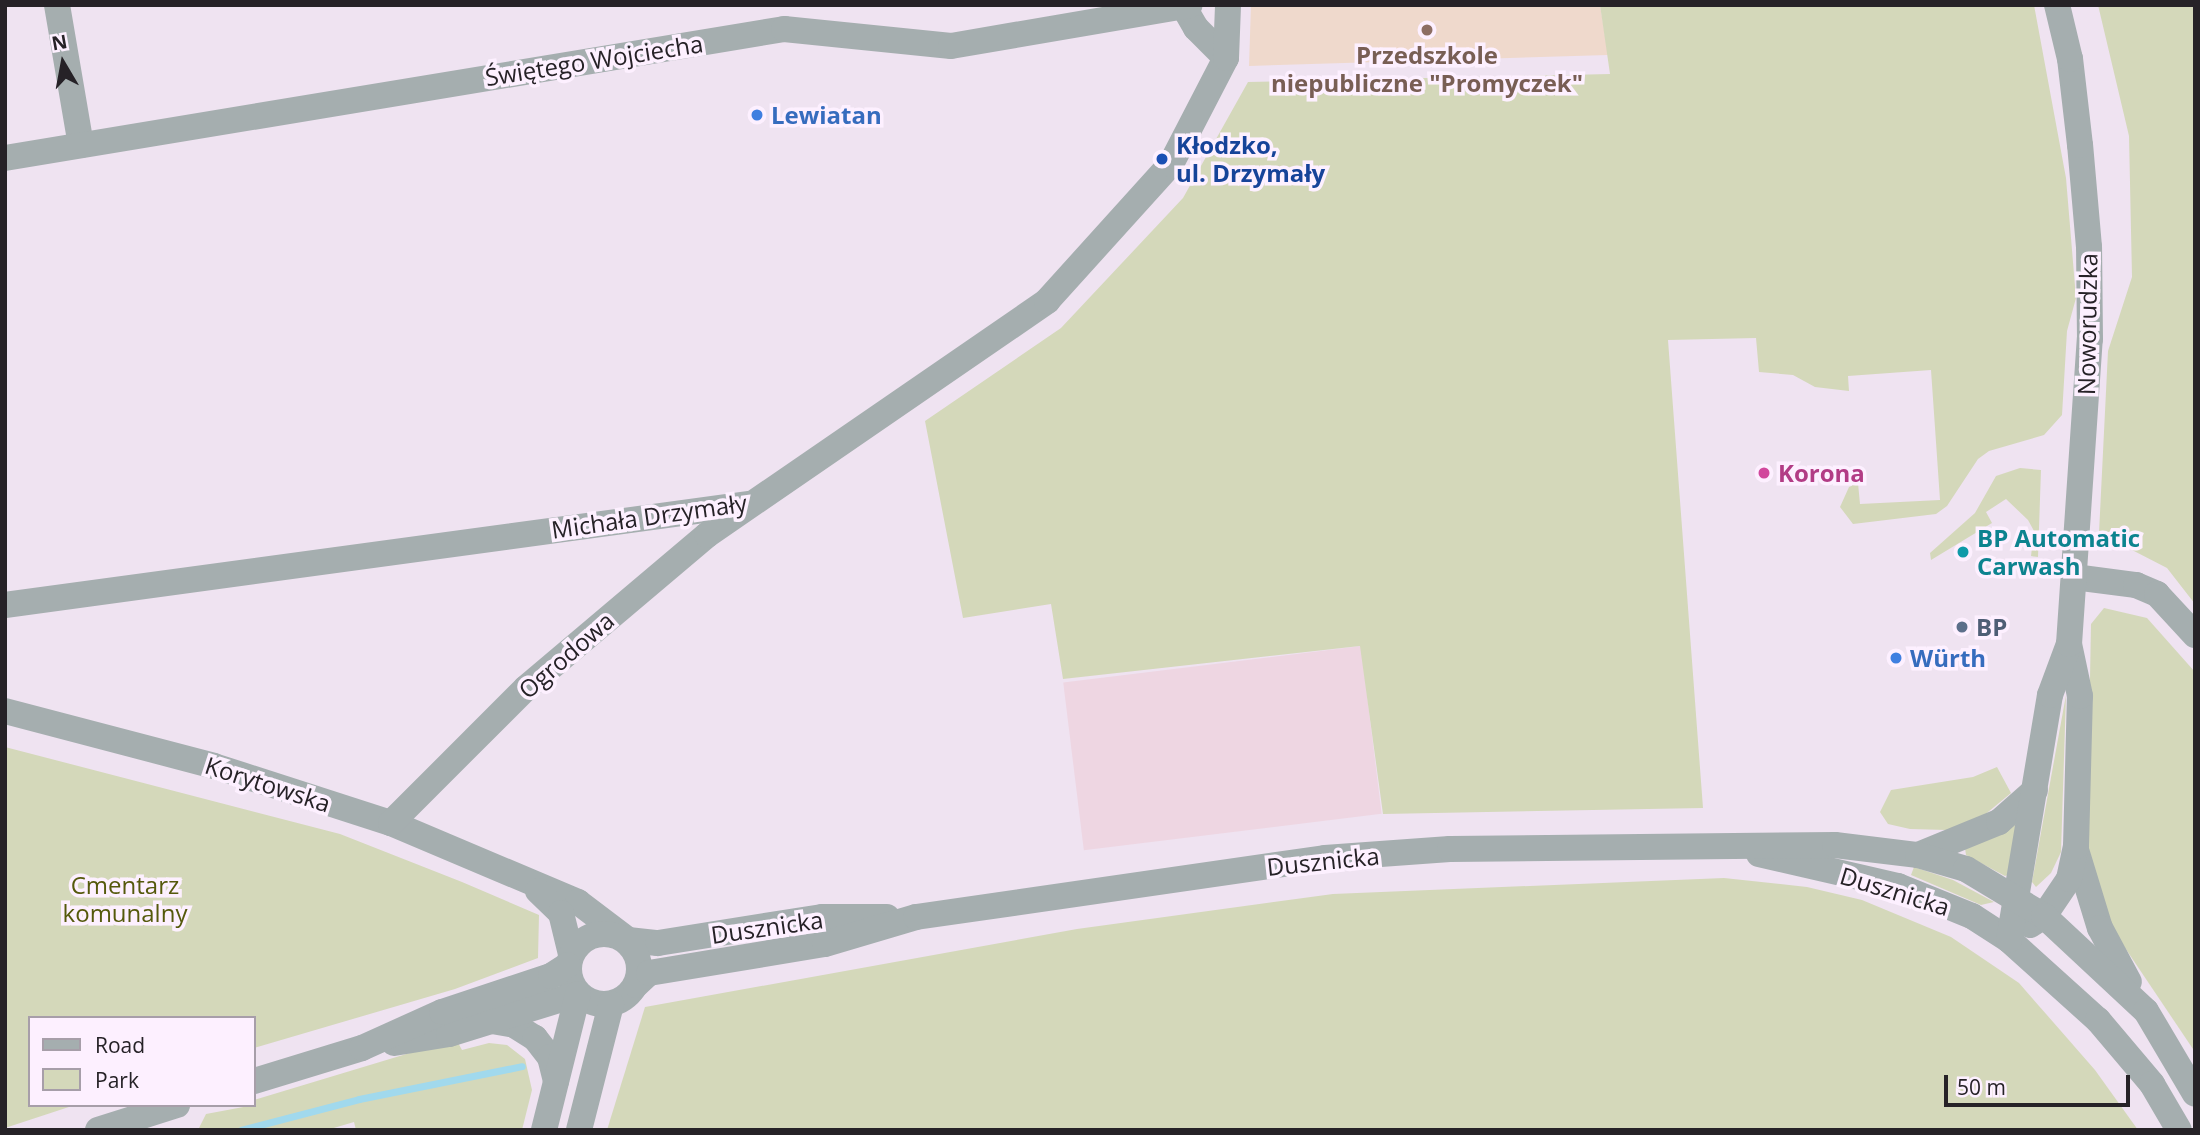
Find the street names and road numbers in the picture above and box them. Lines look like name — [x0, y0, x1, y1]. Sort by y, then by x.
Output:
street label: Świętego Wojciecha — [483, 29, 705, 91]
street label: Noworudzka — [2071, 253, 2103, 395]
street label: Michała Drzymały — [549, 488, 749, 544]
street label: Ogrodowa — [512, 606, 620, 704]
street label: Korytowska — [202, 750, 334, 818]
street label: Dusznicka — [1265, 841, 1381, 881]
street label: Dusznicka — [1837, 861, 1953, 921]
street label: Dusznicka — [709, 905, 825, 949]

